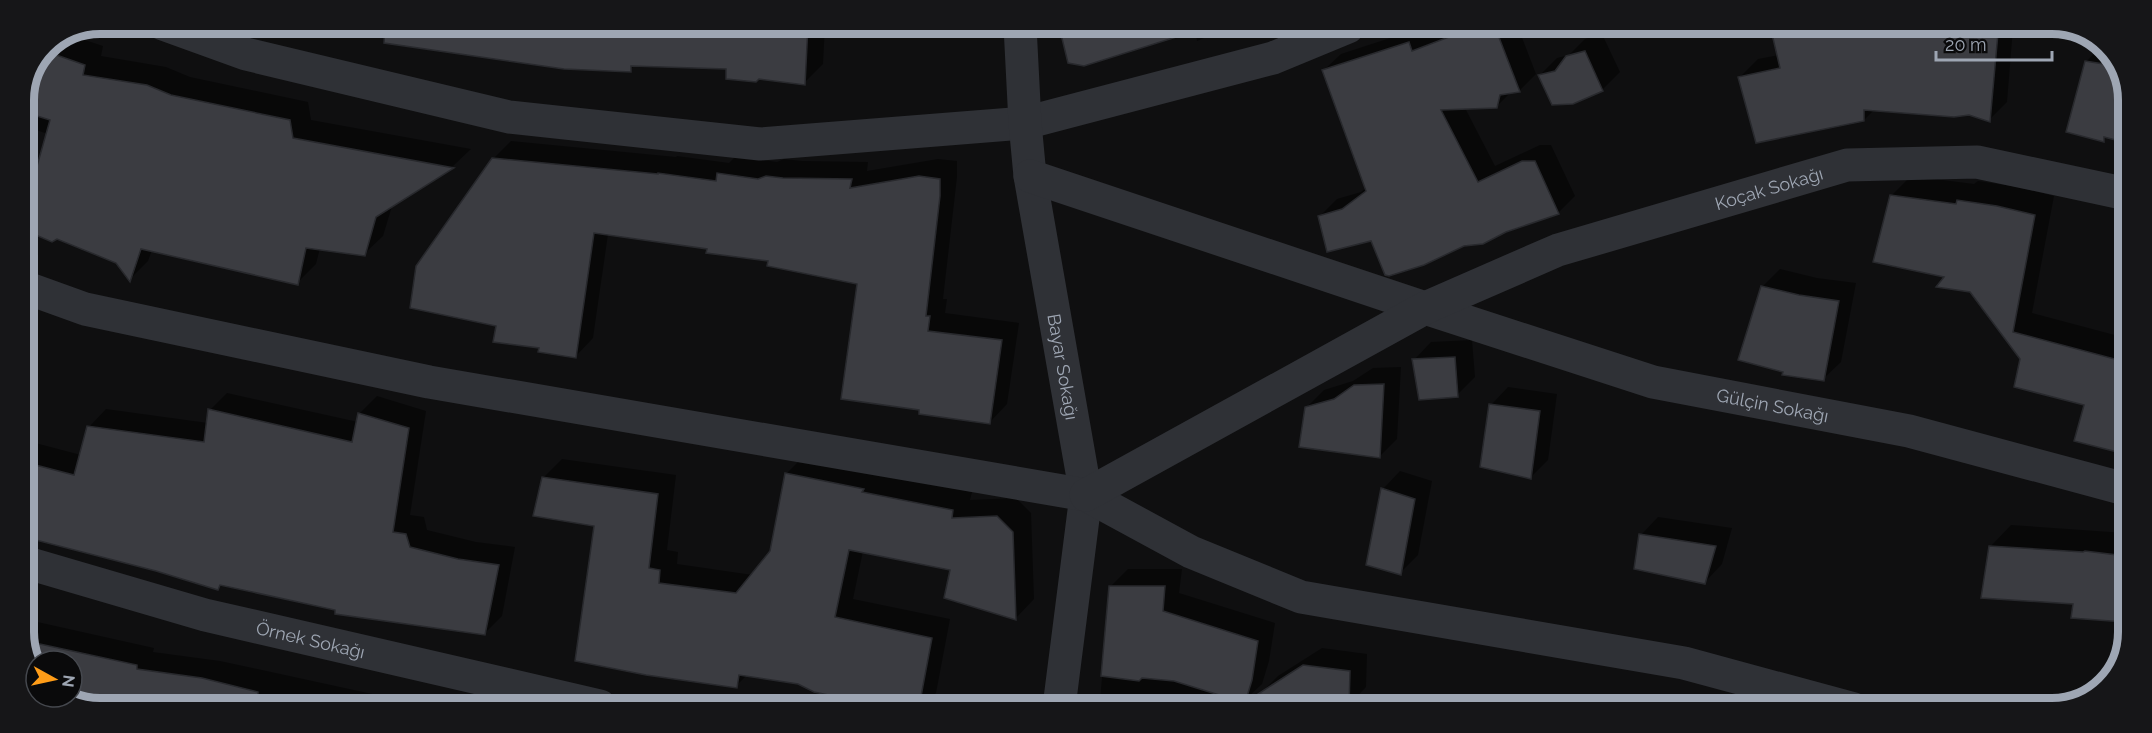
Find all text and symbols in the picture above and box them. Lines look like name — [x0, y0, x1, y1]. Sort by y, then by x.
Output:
scale bar — [1936, 24, 2052, 62]
text: 20 m — [1945, 34, 1987, 55]
street label: Koçak Sokağı — [1712, 162, 1825, 214]
street label: Bayar Sokağı — [1044, 312, 1083, 421]
street label: Gülçin Sokağı — [1715, 384, 1830, 426]
street label: Örnek Sokağı — [254, 617, 367, 662]
north arrow — [24, 649, 84, 709]
text: N — [58, 674, 79, 688]

